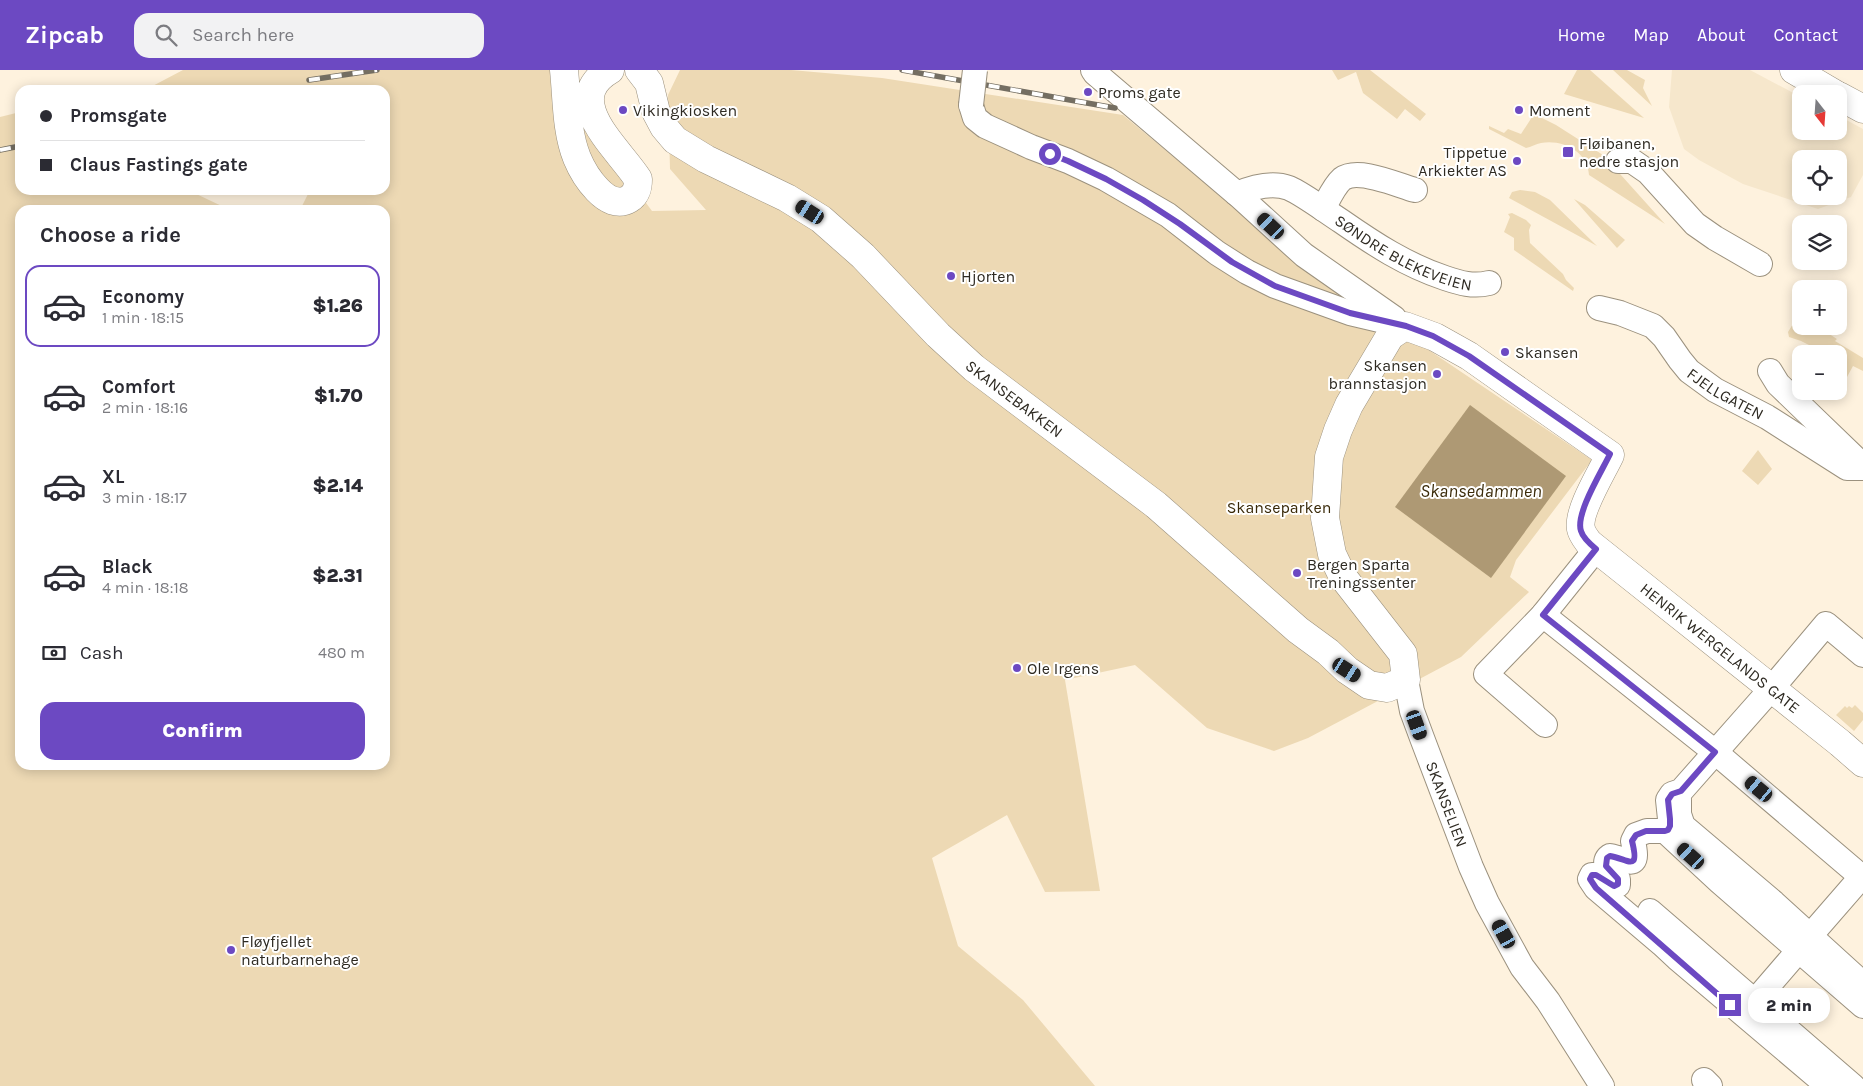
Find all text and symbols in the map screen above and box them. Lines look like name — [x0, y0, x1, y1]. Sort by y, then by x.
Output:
search box — [134, 13, 484, 58]
text: Zipcab — [25, 21, 104, 49]
icon: search — [152, 21, 180, 49]
text: Search here — [192, 24, 294, 46]
text: Home — [1557, 24, 1605, 46]
text: Map — [1633, 24, 1669, 46]
text: About — [1697, 24, 1746, 46]
text: Contact — [1774, 24, 1838, 46]
place label: Proms gate — [1098, 83, 1181, 102]
north arrow — [1792, 85, 1848, 140]
map controls — [1792, 85, 1847, 400]
marker: Proms gate — [1082, 86, 1094, 98]
place label: Vikingkiosken — [633, 101, 737, 120]
place label: Moment — [1529, 101, 1590, 120]
marker: Vikingkiosken — [617, 104, 629, 116]
marker: Moment — [1513, 104, 1525, 116]
text: Promsgate — [70, 105, 167, 127]
place label: Fløibanen, nedre stasjon — [1579, 134, 1679, 171]
route start — [1039, 143, 1061, 165]
place label: Tippetue Arkiekter AS — [1418, 143, 1507, 180]
marker: Fløibanen, nedre stasjon — [1561, 145, 1575, 159]
button: locate — [1792, 150, 1847, 205]
text: Claus Fastings gate — [70, 154, 248, 176]
marker: Tippetue Arkiekter AS — [1511, 155, 1523, 167]
car — [793, 198, 826, 226]
car — [1254, 210, 1287, 242]
street label: SØNDRE BLEKEVEIEN — [1331, 211, 1473, 295]
button: layers — [1792, 215, 1847, 270]
text: Choose a ride — [40, 222, 181, 248]
place label: Hjorten — [961, 267, 1015, 286]
marker: Hjorten — [945, 270, 957, 282]
button: + — [1792, 280, 1847, 335]
icon: car — [42, 284, 87, 329]
text: Economy — [102, 286, 184, 308]
text: $1.26 — [312, 295, 363, 317]
text: 1 min · 18:15 — [102, 308, 184, 327]
place label: Skansen — [1515, 343, 1578, 362]
button: − — [1792, 345, 1847, 400]
marker: Skansen — [1499, 346, 1511, 358]
street label: SKANSEBAKKEN — [962, 356, 1067, 442]
place label: Skansen brannstasjon — [1329, 356, 1427, 393]
street label: FJELLGATEN — [1683, 364, 1767, 424]
marker: Skansen brannstasjon — [1431, 368, 1443, 380]
icon: car — [42, 374, 87, 419]
text: Comfort — [102, 376, 176, 398]
text: $1.70 — [314, 385, 363, 407]
text: 2 min · 18:16 — [102, 398, 188, 417]
icon: car — [42, 464, 87, 509]
text: XL — [102, 466, 124, 488]
text: $2.14 — [313, 475, 363, 497]
water label: Skansedammen — [1420, 480, 1542, 502]
text: 3 min · 18:17 — [102, 488, 187, 507]
park label: Skanseparken — [1227, 498, 1331, 517]
icon: car — [42, 554, 87, 599]
place label: Bergen Sparta Treningssenter — [1307, 555, 1416, 592]
text: Black — [102, 556, 153, 578]
text: $2.31 — [312, 565, 363, 587]
marker: Bergen Sparta Treningssenter — [1291, 567, 1303, 579]
text: 4 min · 18:18 — [102, 578, 189, 597]
street label: HENRIK WERGELANDS GATE — [1636, 579, 1804, 717]
icon: cash — [40, 639, 68, 667]
text: Cash — [80, 642, 124, 664]
text: 480 m — [318, 643, 365, 662]
car — [1330, 656, 1363, 684]
place label: Ole Irgens — [1027, 659, 1099, 678]
marker: Ole Irgens — [1011, 662, 1023, 674]
button: Confirm — [40, 702, 365, 760]
car — [1404, 708, 1429, 742]
street label: SKANSELIEN — [1422, 759, 1472, 850]
car — [1742, 774, 1775, 804]
car — [1674, 840, 1707, 872]
car — [1490, 917, 1517, 951]
place label: Fløyfjellet naturbarnehage — [241, 932, 359, 969]
marker: Fløyfjellet naturbarnehage — [225, 944, 237, 956]
callout: 2 min — [1748, 988, 1830, 1022]
route end — [1719, 994, 1741, 1016]
text: 2 min — [1766, 996, 1812, 1015]

